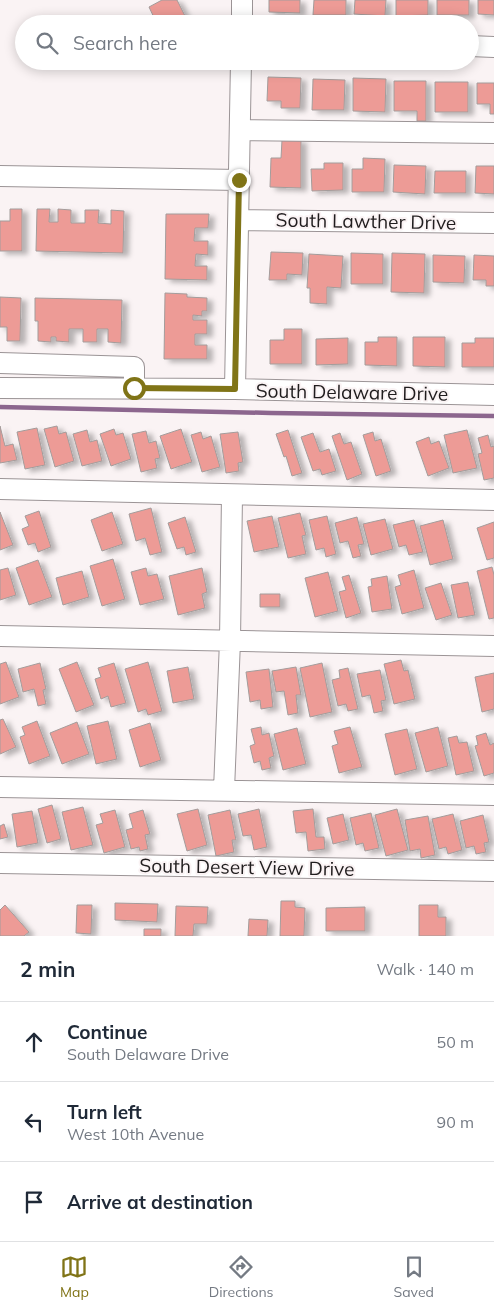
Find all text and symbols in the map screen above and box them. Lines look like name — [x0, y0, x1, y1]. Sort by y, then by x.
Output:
search box — [15, 15, 479, 70]
icon: search — [33, 29, 61, 57]
text: Search here — [73, 31, 177, 55]
route end — [228, 169, 251, 192]
street label: South Lawther Drive — [275, 207, 457, 235]
route start — [123, 377, 146, 400]
street label: South Delaware Drive — [256, 378, 448, 406]
street label: South Desert View Drive — [139, 853, 355, 881]
text: 2 min — [20, 956, 75, 982]
text: Walk · 140 m — [376, 959, 474, 979]
text: Continue — [67, 1020, 147, 1044]
icon: ahead — [20, 1028, 48, 1056]
text: 50 m — [437, 1032, 474, 1052]
text: South Delaware Drive — [67, 1044, 229, 1064]
text: Turn left — [67, 1100, 142, 1124]
icon: left — [20, 1108, 48, 1136]
text: 90 m — [437, 1112, 474, 1132]
text: West 10th Avenue — [67, 1124, 204, 1144]
icon: arrive — [20, 1188, 48, 1216]
text: Arrive at destination — [67, 1190, 253, 1214]
tab: Map — [60, 1253, 89, 1301]
tab: Directions — [209, 1253, 274, 1301]
tab: Saved — [394, 1253, 434, 1301]

